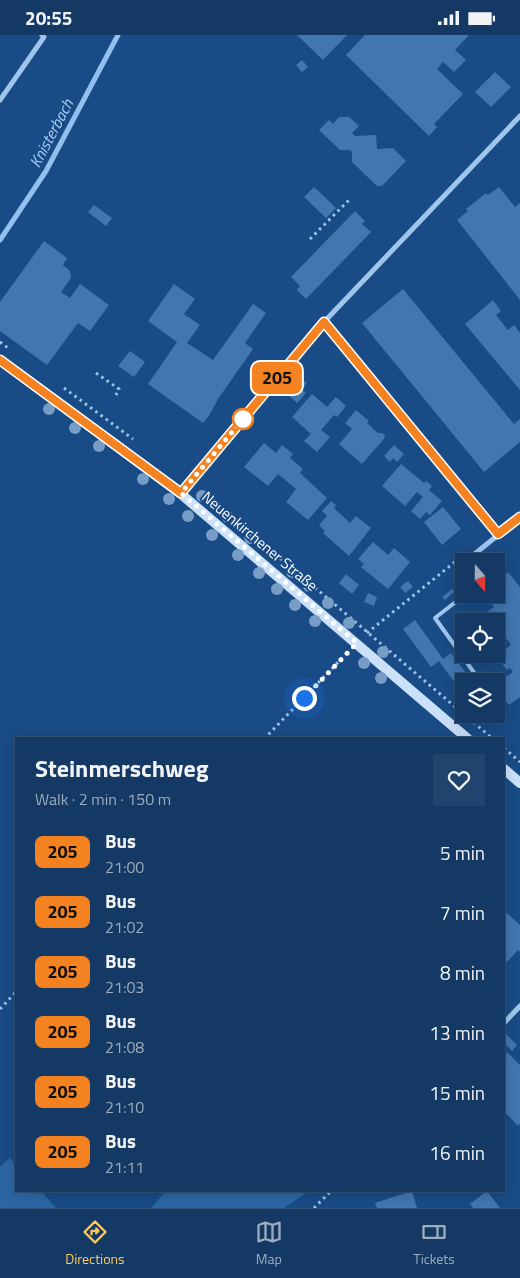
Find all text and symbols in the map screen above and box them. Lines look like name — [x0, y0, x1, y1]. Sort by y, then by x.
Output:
text: 20:55 — [25, 3, 72, 32]
water label: Knisterbach — [23, 94, 80, 172]
line badge: 205 — [248, 362, 306, 394]
text: 205 — [262, 364, 292, 391]
unlabelled marker — [232, 408, 254, 430]
street label: Neuenkirchener Straße — [197, 486, 323, 596]
north arrow — [455, 553, 505, 603]
map controls — [455, 553, 505, 723]
button: locate — [455, 613, 505, 663]
button: layers — [455, 673, 505, 723]
your location — [292, 686, 317, 711]
text: Steinmerschweg — [35, 750, 208, 786]
button: heart — [433, 754, 485, 806]
text: Walk · 2 min · 150 m — [35, 787, 171, 811]
text: Bus — [105, 826, 136, 855]
text: 205 — [47, 838, 78, 865]
text: 5 min — [440, 838, 485, 867]
text: 21:00 — [105, 855, 144, 879]
text: Bus — [105, 886, 136, 915]
text: 205 — [47, 898, 78, 925]
text: 7 min — [440, 898, 485, 927]
text: 21:02 — [105, 915, 144, 939]
text: Bus — [105, 946, 136, 975]
text: 205 — [47, 958, 78, 985]
text: 8 min — [440, 958, 485, 987]
text: 21:03 — [105, 975, 144, 999]
text: Bus — [105, 1006, 136, 1035]
text: 205 — [47, 1018, 78, 1045]
text: 13 min — [429, 1018, 485, 1047]
text: 21:08 — [105, 1035, 144, 1059]
text: Bus — [105, 1066, 136, 1095]
text: 205 — [47, 1078, 78, 1105]
text: 15 min — [429, 1078, 485, 1107]
text: 21:10 — [105, 1095, 144, 1119]
text: Bus — [105, 1126, 136, 1155]
text: 205 — [47, 1138, 78, 1165]
text: 16 min — [429, 1138, 485, 1167]
text: 21:11 — [105, 1155, 144, 1179]
tab: Directions — [65, 1218, 125, 1269]
tab: Map — [255, 1218, 283, 1269]
tab: Tickets — [413, 1218, 455, 1269]

